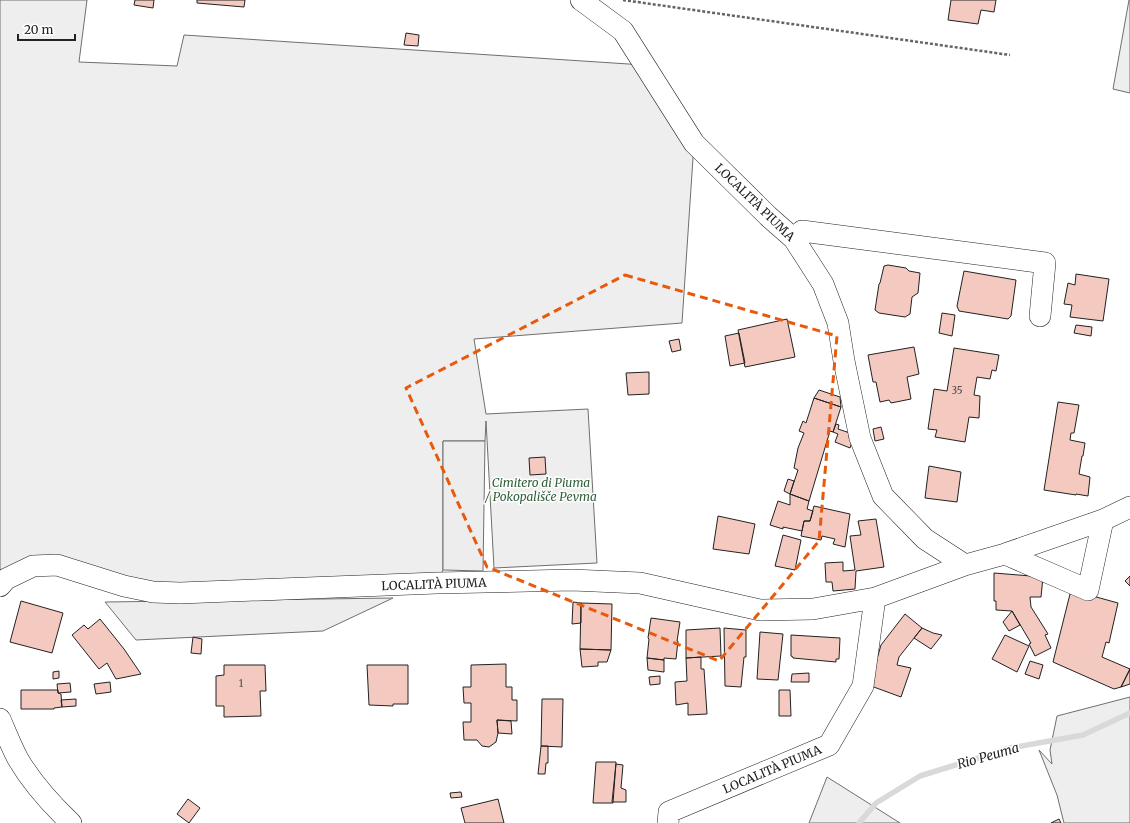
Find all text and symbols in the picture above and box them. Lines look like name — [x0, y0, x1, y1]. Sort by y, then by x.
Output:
scale bar — [18, 16, 75, 42]
text: 20 m — [24, 22, 53, 37]
street label: LOCALITÀ PIUMA — [712, 160, 798, 244]
house number: 35 — [951, 384, 963, 397]
park label: Cimitero di Piuma / Pokopališče Pevma — [484, 475, 597, 504]
street label: LOCALITÀ PIUMA — [381, 575, 487, 593]
house number: 1 — [239, 677, 244, 690]
water label: Rio Peuma — [955, 739, 1021, 773]
street label: LOCALITÀ PIUMA — [721, 741, 824, 796]

